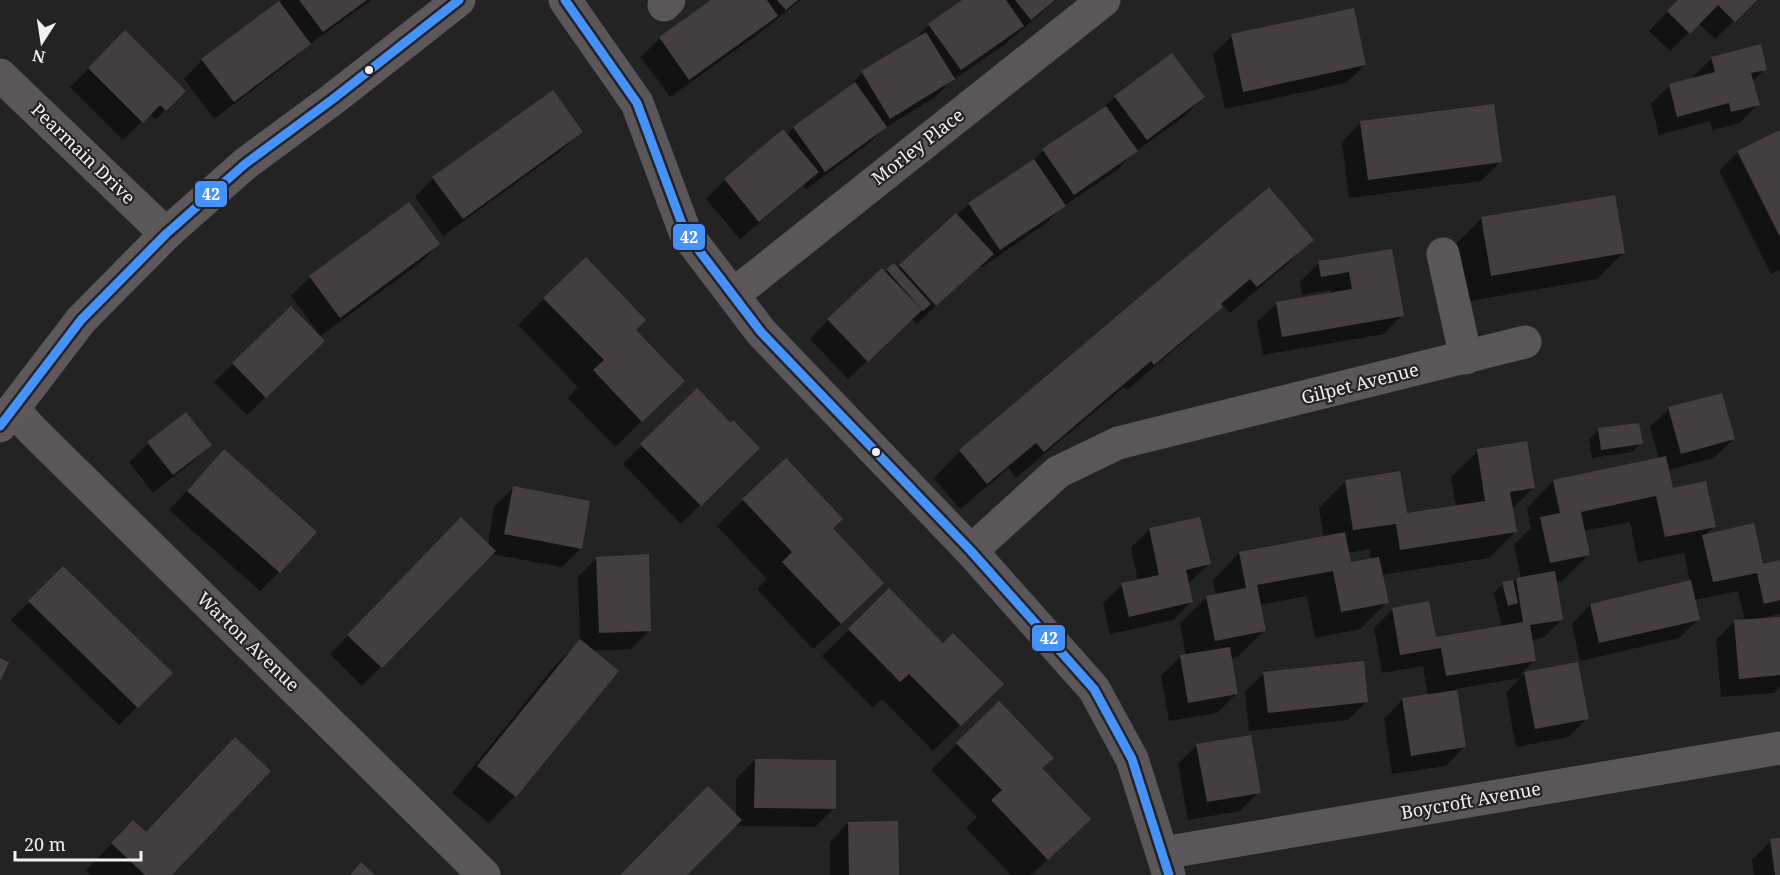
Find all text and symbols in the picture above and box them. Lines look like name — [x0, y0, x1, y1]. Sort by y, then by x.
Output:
north arrow — [12, 12, 72, 72]
text: N — [30, 45, 47, 69]
unlabelled marker — [363, 64, 375, 76]
street label: Pearmain Drive — [27, 98, 141, 209]
street label: Morley Place — [866, 103, 968, 190]
line badge: 42 — [194, 180, 228, 208]
text: 42 — [202, 183, 220, 205]
line badge: 42 — [672, 223, 706, 251]
text: 42 — [680, 226, 698, 248]
street label: Gilpet Avenue — [1299, 357, 1421, 409]
unlabelled marker — [870, 446, 882, 458]
street label: Warton Avenue — [192, 586, 305, 696]
line badge: 42 — [1031, 624, 1066, 652]
text: 42 — [1040, 627, 1058, 649]
street label: Boycroft Avenue — [1399, 776, 1543, 824]
scale bar — [15, 824, 141, 862]
text: 20 m — [24, 832, 66, 856]

